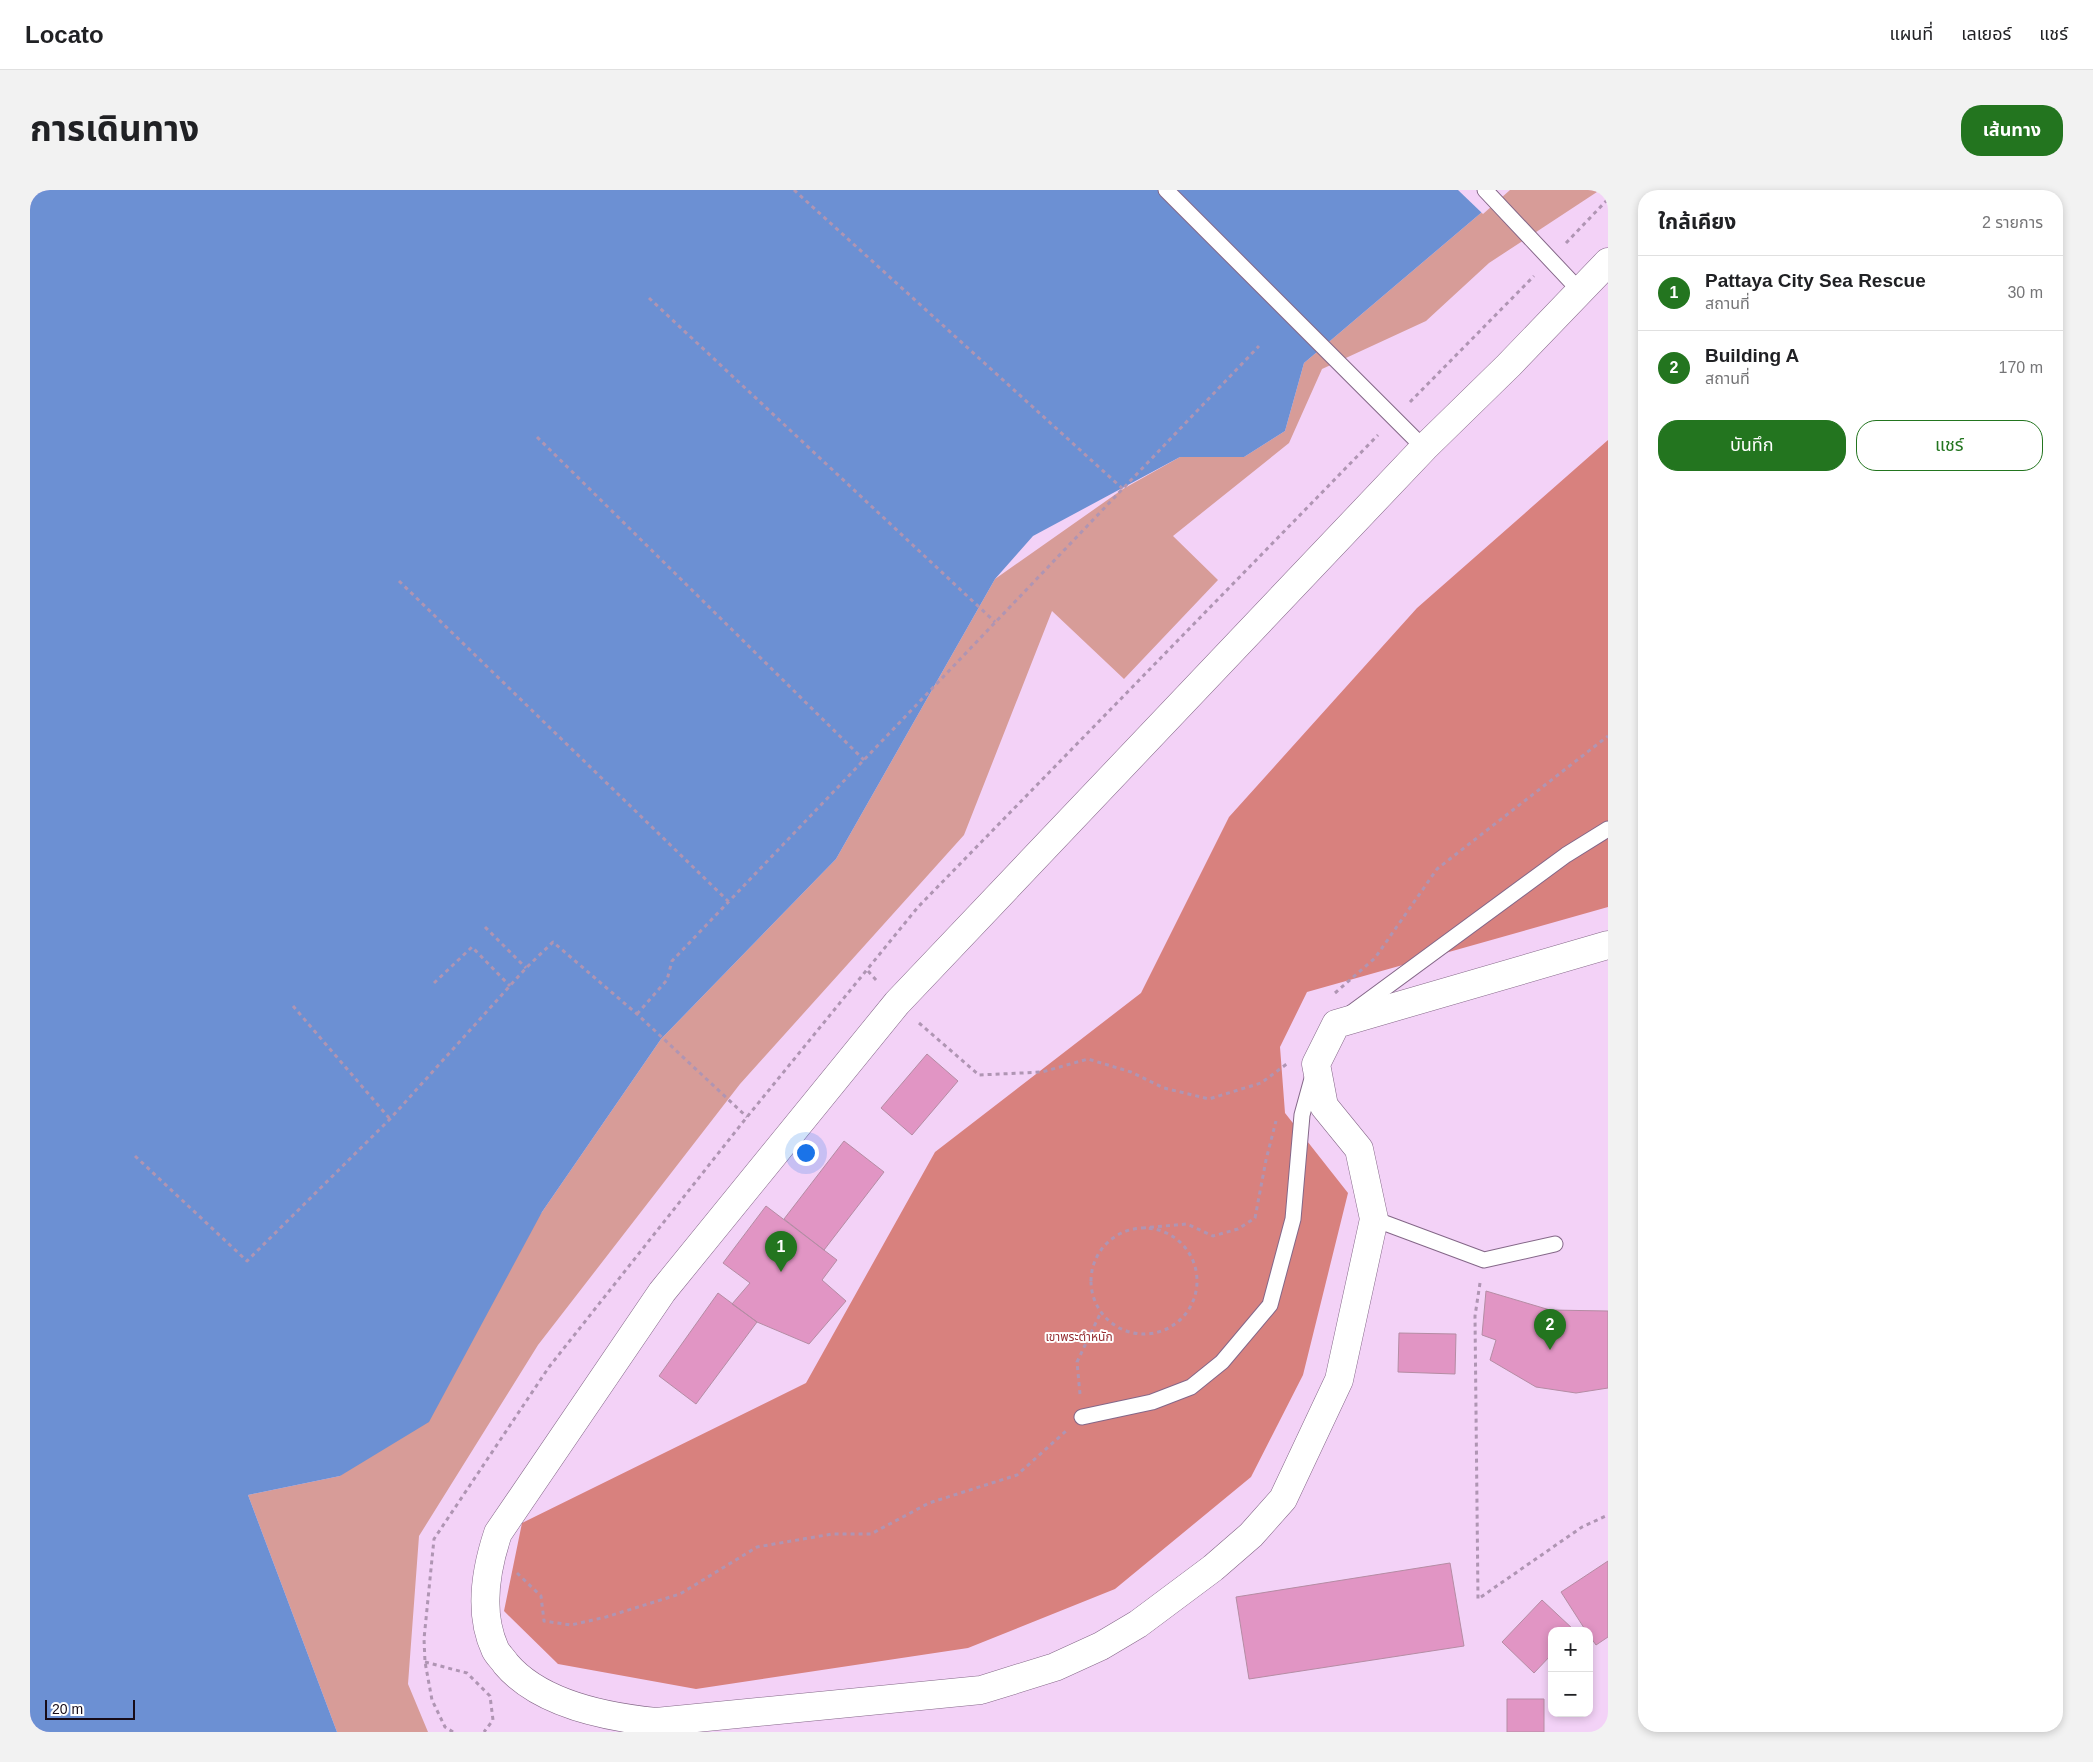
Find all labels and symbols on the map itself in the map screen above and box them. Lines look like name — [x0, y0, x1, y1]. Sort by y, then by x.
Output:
your location — [793, 1140, 819, 1166]
pin: 1 — [765, 1231, 797, 1272]
pin: 2 — [1534, 1309, 1566, 1350]
park label: เขาพระตำหนัก — [1045, 1330, 1113, 1344]
scale bar — [45, 1697, 135, 1720]

